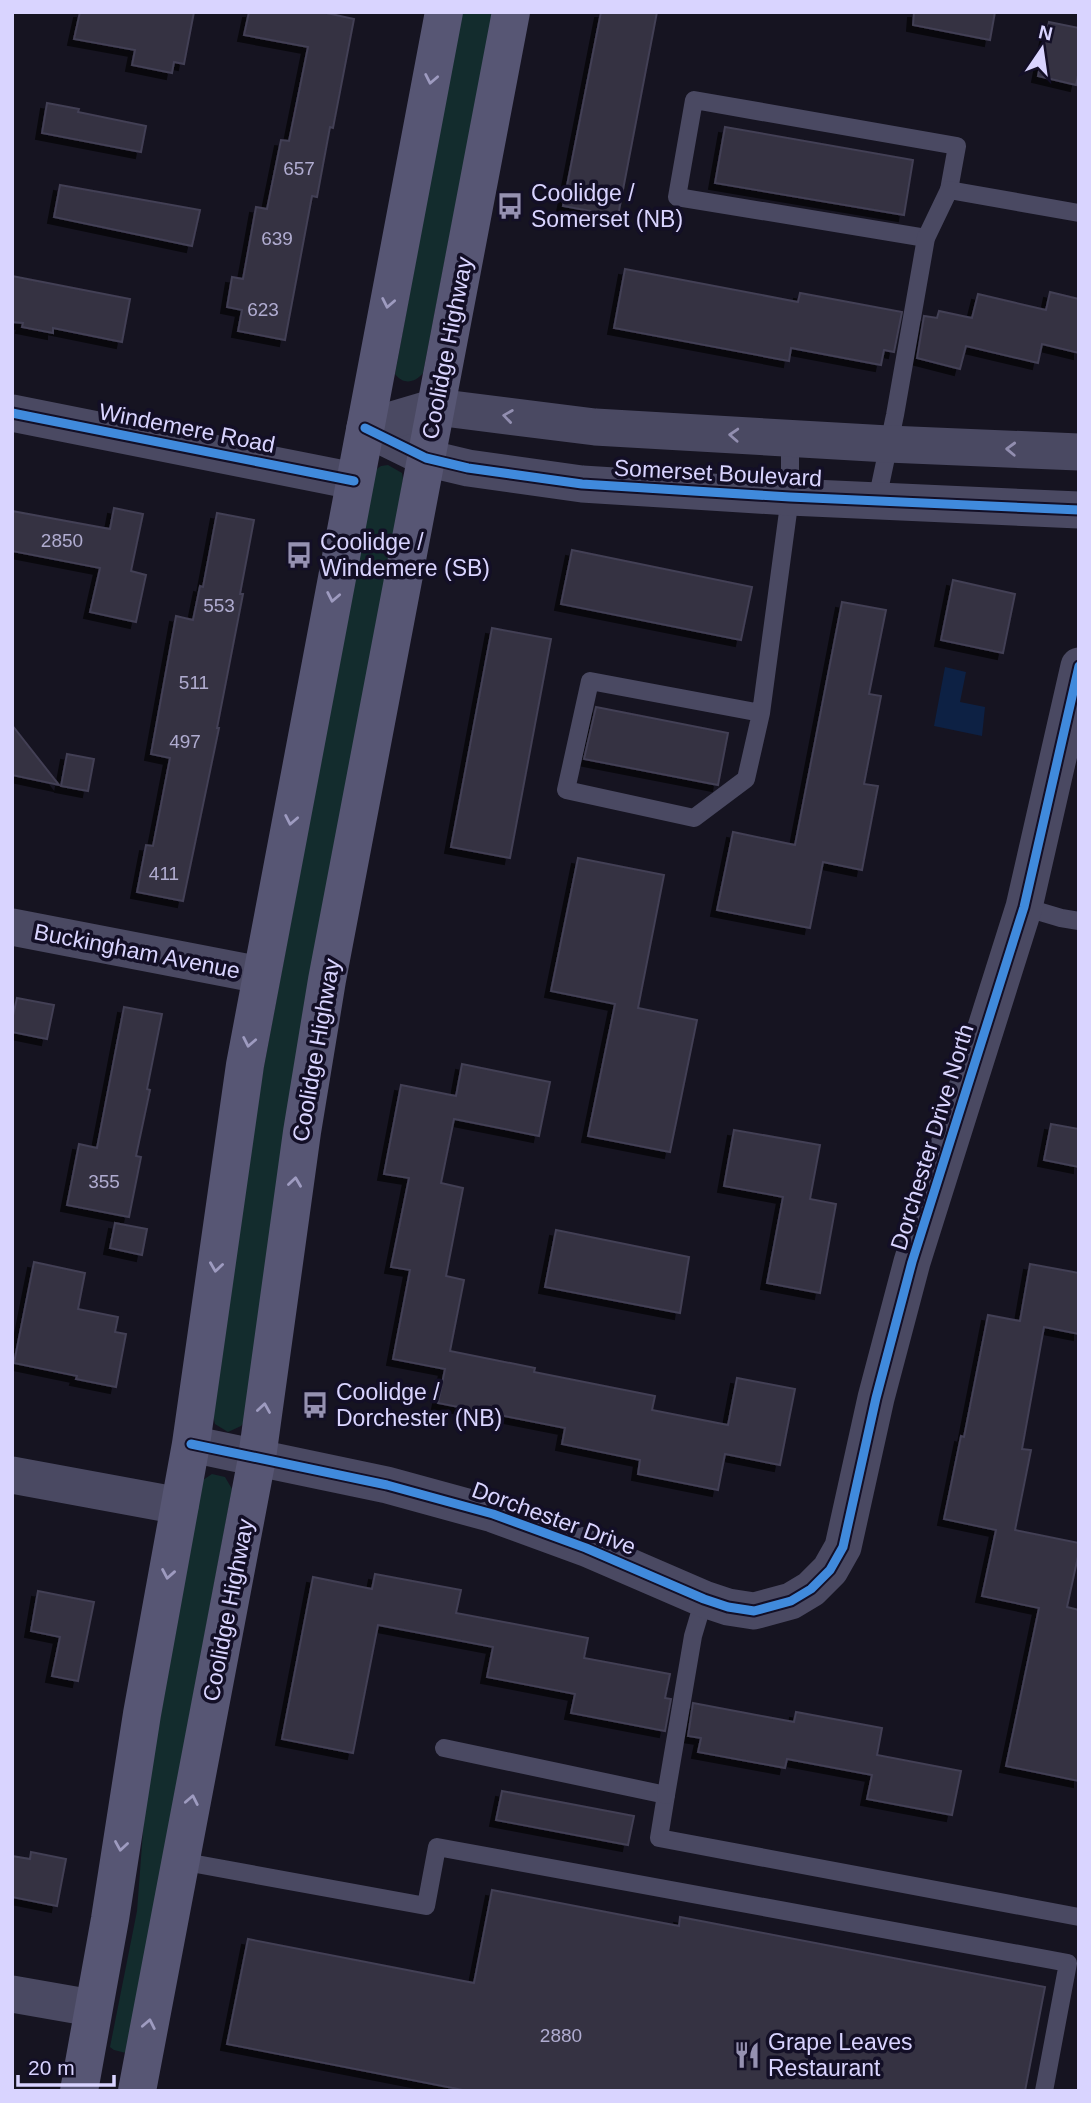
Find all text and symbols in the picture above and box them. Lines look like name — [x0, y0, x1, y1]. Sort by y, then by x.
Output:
north arrow — [1007, 14, 1077, 84]
text: N — [1037, 21, 1055, 45]
one-way arrow — [424, 73, 439, 85]
house number: 657 — [283, 158, 315, 179]
place label: Coolidge / Somerset (NB) — [531, 180, 683, 232]
bus stop icon: Coolidge / Somerset (NB) — [495, 191, 525, 221]
house number: 639 — [261, 228, 293, 249]
street label: Coolidge Highway — [417, 254, 478, 441]
one-way arrow — [382, 297, 397, 309]
house number: 623 — [247, 299, 279, 320]
street label: Windemere Road — [97, 398, 277, 458]
one-way arrow — [502, 409, 514, 424]
one-way arrow — [729, 427, 740, 442]
one-way arrow — [1005, 442, 1016, 457]
street label: Somerset Boulevard — [613, 455, 823, 491]
place label: Coolidge / Windemere (SB) — [320, 529, 490, 581]
house number: 2850 — [41, 530, 83, 551]
bus stop icon: Coolidge / Windemere (SB) — [284, 540, 314, 570]
one-way arrow — [326, 590, 341, 602]
house number: 553 — [203, 595, 235, 616]
house number: 511 — [179, 672, 209, 693]
house number: 497 — [169, 731, 201, 752]
one-way arrow — [284, 814, 299, 826]
house number: 411 — [149, 863, 179, 884]
street label: Buckingham Avenue — [32, 918, 242, 984]
street label: Coolidge Highway — [287, 956, 345, 1144]
street label: Dorchester Drive North — [885, 1021, 979, 1253]
one-way arrow — [242, 1036, 257, 1048]
house number: 355 — [88, 1171, 120, 1192]
one-way arrow — [287, 1176, 302, 1188]
one-way arrow — [209, 1261, 224, 1273]
place label: Coolidge / Dorchester (NB) — [336, 1379, 502, 1431]
bus stop icon: Coolidge / Dorchester (NB) — [300, 1390, 330, 1420]
one-way arrow — [257, 1402, 272, 1414]
street label: Dorchester Drive — [468, 1476, 640, 1560]
street label: Coolidge Highway — [198, 1516, 259, 1703]
one-way arrow — [161, 1568, 176, 1579]
one-way arrow — [184, 1794, 199, 1806]
one-way arrow — [114, 1840, 129, 1852]
one-way arrow — [141, 2018, 156, 2030]
house number: 2880 — [540, 2025, 582, 2046]
place label: Grape Leaves Restaurant — [768, 2029, 912, 2081]
restaurant icon: Grape Leaves Restaurant — [732, 2040, 762, 2070]
scale bar — [18, 2044, 114, 2088]
text: 20 m — [28, 2056, 75, 2079]

